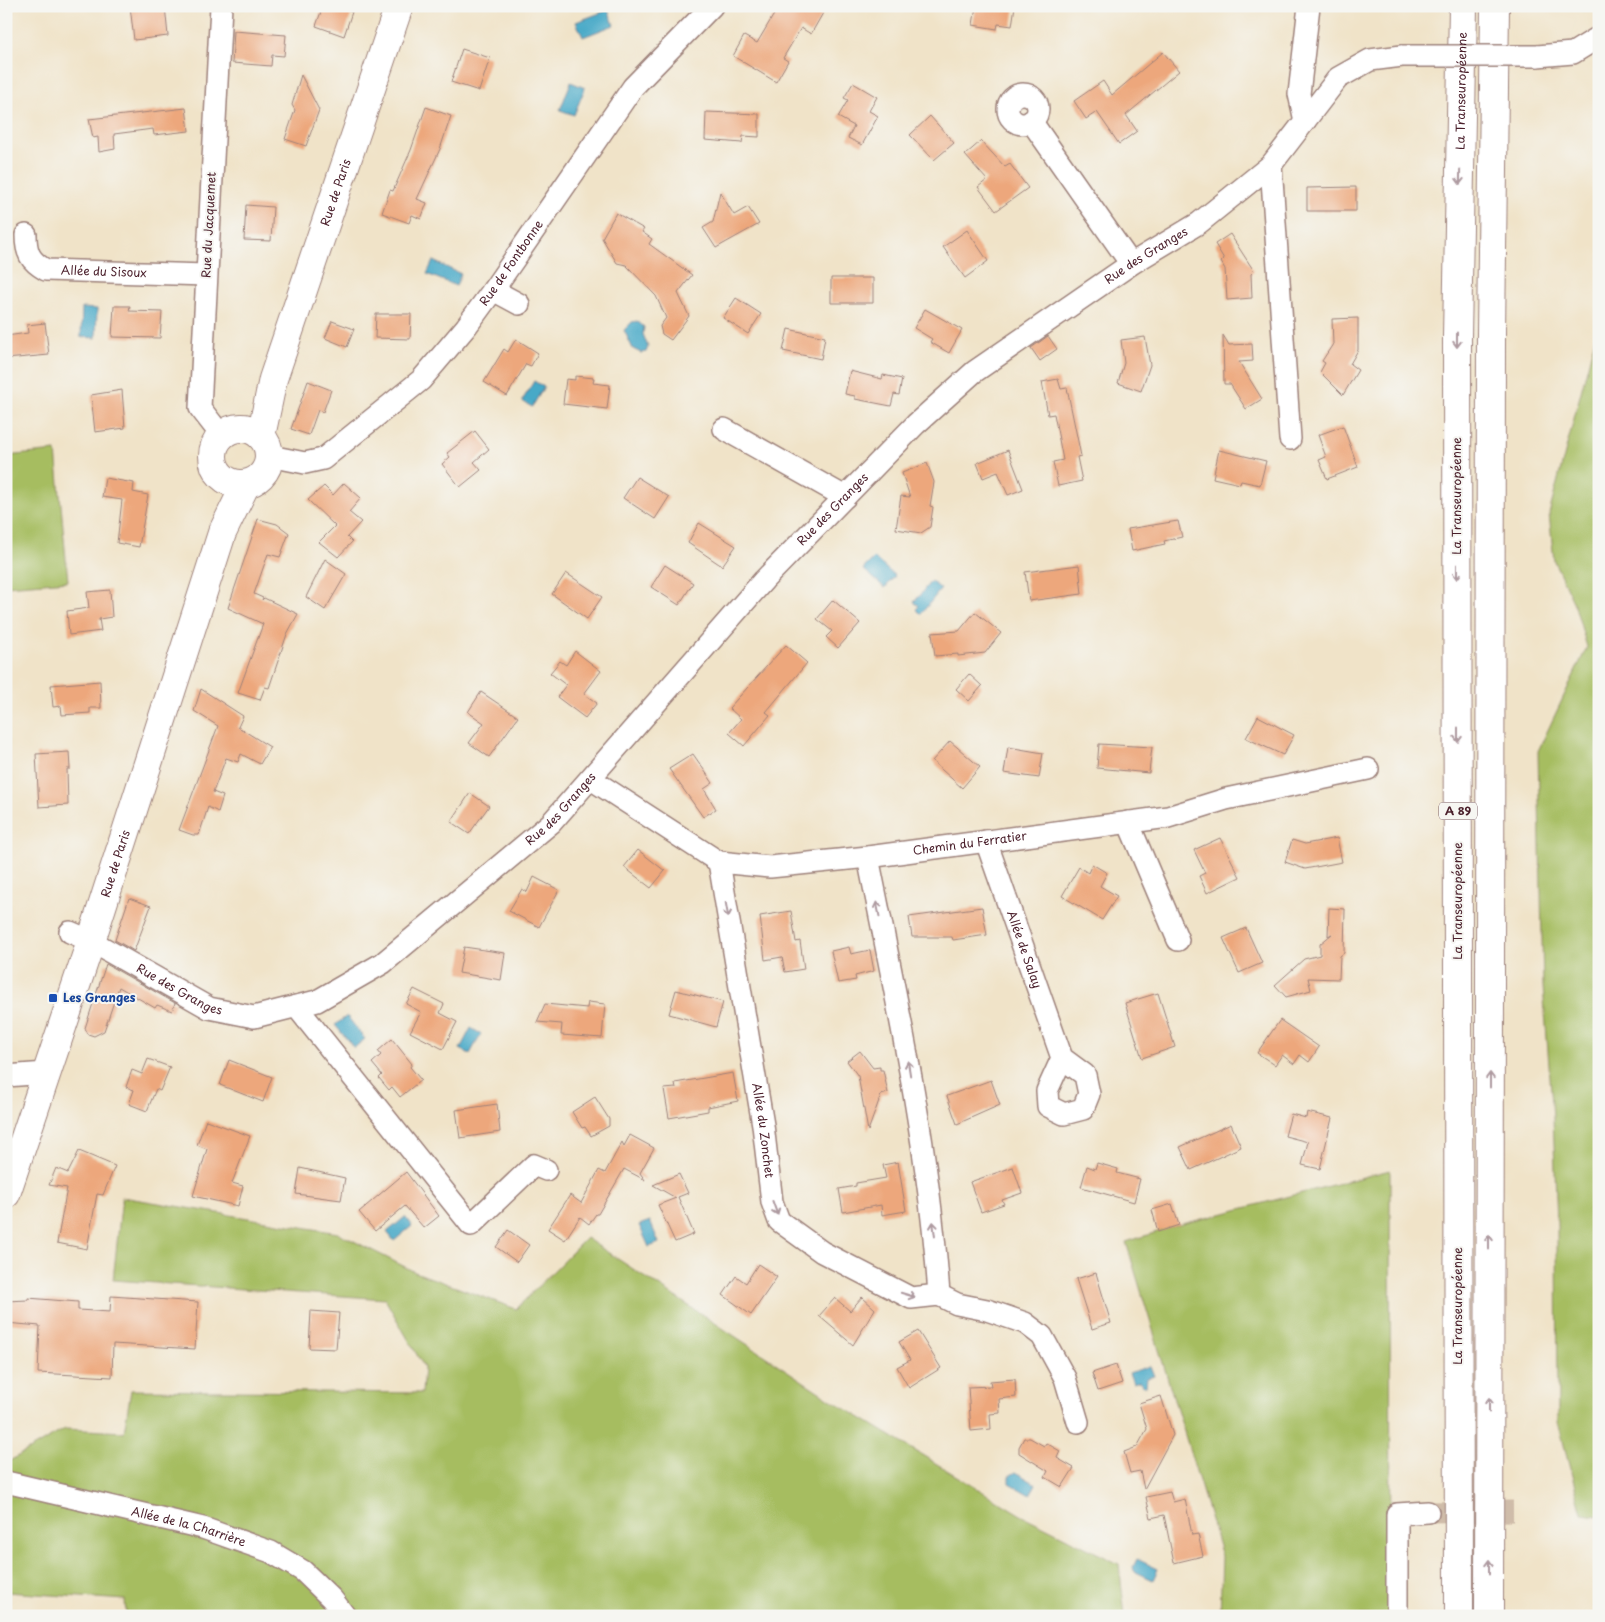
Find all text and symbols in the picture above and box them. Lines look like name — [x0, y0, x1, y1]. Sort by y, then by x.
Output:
street label: La Transeuropéenne — [1450, 32, 1471, 150]
street label: Rue de Paris — [315, 156, 355, 228]
one-way arrow — [1455, 169, 1465, 185]
street label: Rue du Jacquemet — [196, 171, 220, 278]
street label: Rue de Fontbonne — [474, 216, 547, 309]
street label: Rue des Granges — [1100, 222, 1191, 288]
street label: Allée du Sisoux — [61, 260, 148, 281]
one-way arrow — [1452, 332, 1462, 348]
street label: La Transeuropéenne — [1447, 437, 1465, 555]
street label: Rue des Granges — [792, 468, 872, 549]
one-way arrow — [1452, 564, 1462, 580]
one-way arrow — [1453, 726, 1463, 743]
street label: Rue des Granges — [521, 768, 600, 849]
road number: A 89 — [1439, 802, 1477, 819]
street label: Chemin du Ferratier — [912, 826, 1028, 859]
street label: Rue de Paris — [96, 827, 134, 900]
street label: La Transeuropéenne — [1448, 842, 1466, 960]
one-way arrow — [873, 901, 883, 917]
one-way arrow — [722, 902, 732, 918]
street label: Allée de Salay — [1003, 908, 1047, 991]
street label: Rue des Granges — [134, 959, 224, 1019]
place label: Les Granges — [63, 988, 136, 1006]
marker: Les Granges — [47, 992, 59, 1004]
one-way arrow — [904, 1061, 914, 1077]
one-way arrow — [1485, 1072, 1495, 1088]
street label: Allée du Zonchet — [748, 1081, 779, 1179]
one-way arrow — [771, 1200, 780, 1216]
one-way arrow — [929, 1221, 939, 1237]
one-way arrow — [1484, 1234, 1494, 1250]
street label: La Transeuropéenne — [1448, 1247, 1466, 1365]
one-way arrow — [900, 1290, 916, 1300]
one-way arrow — [1484, 1397, 1494, 1413]
street label: Allée de la Charrière — [130, 1502, 249, 1551]
one-way arrow — [1484, 1559, 1494, 1576]

